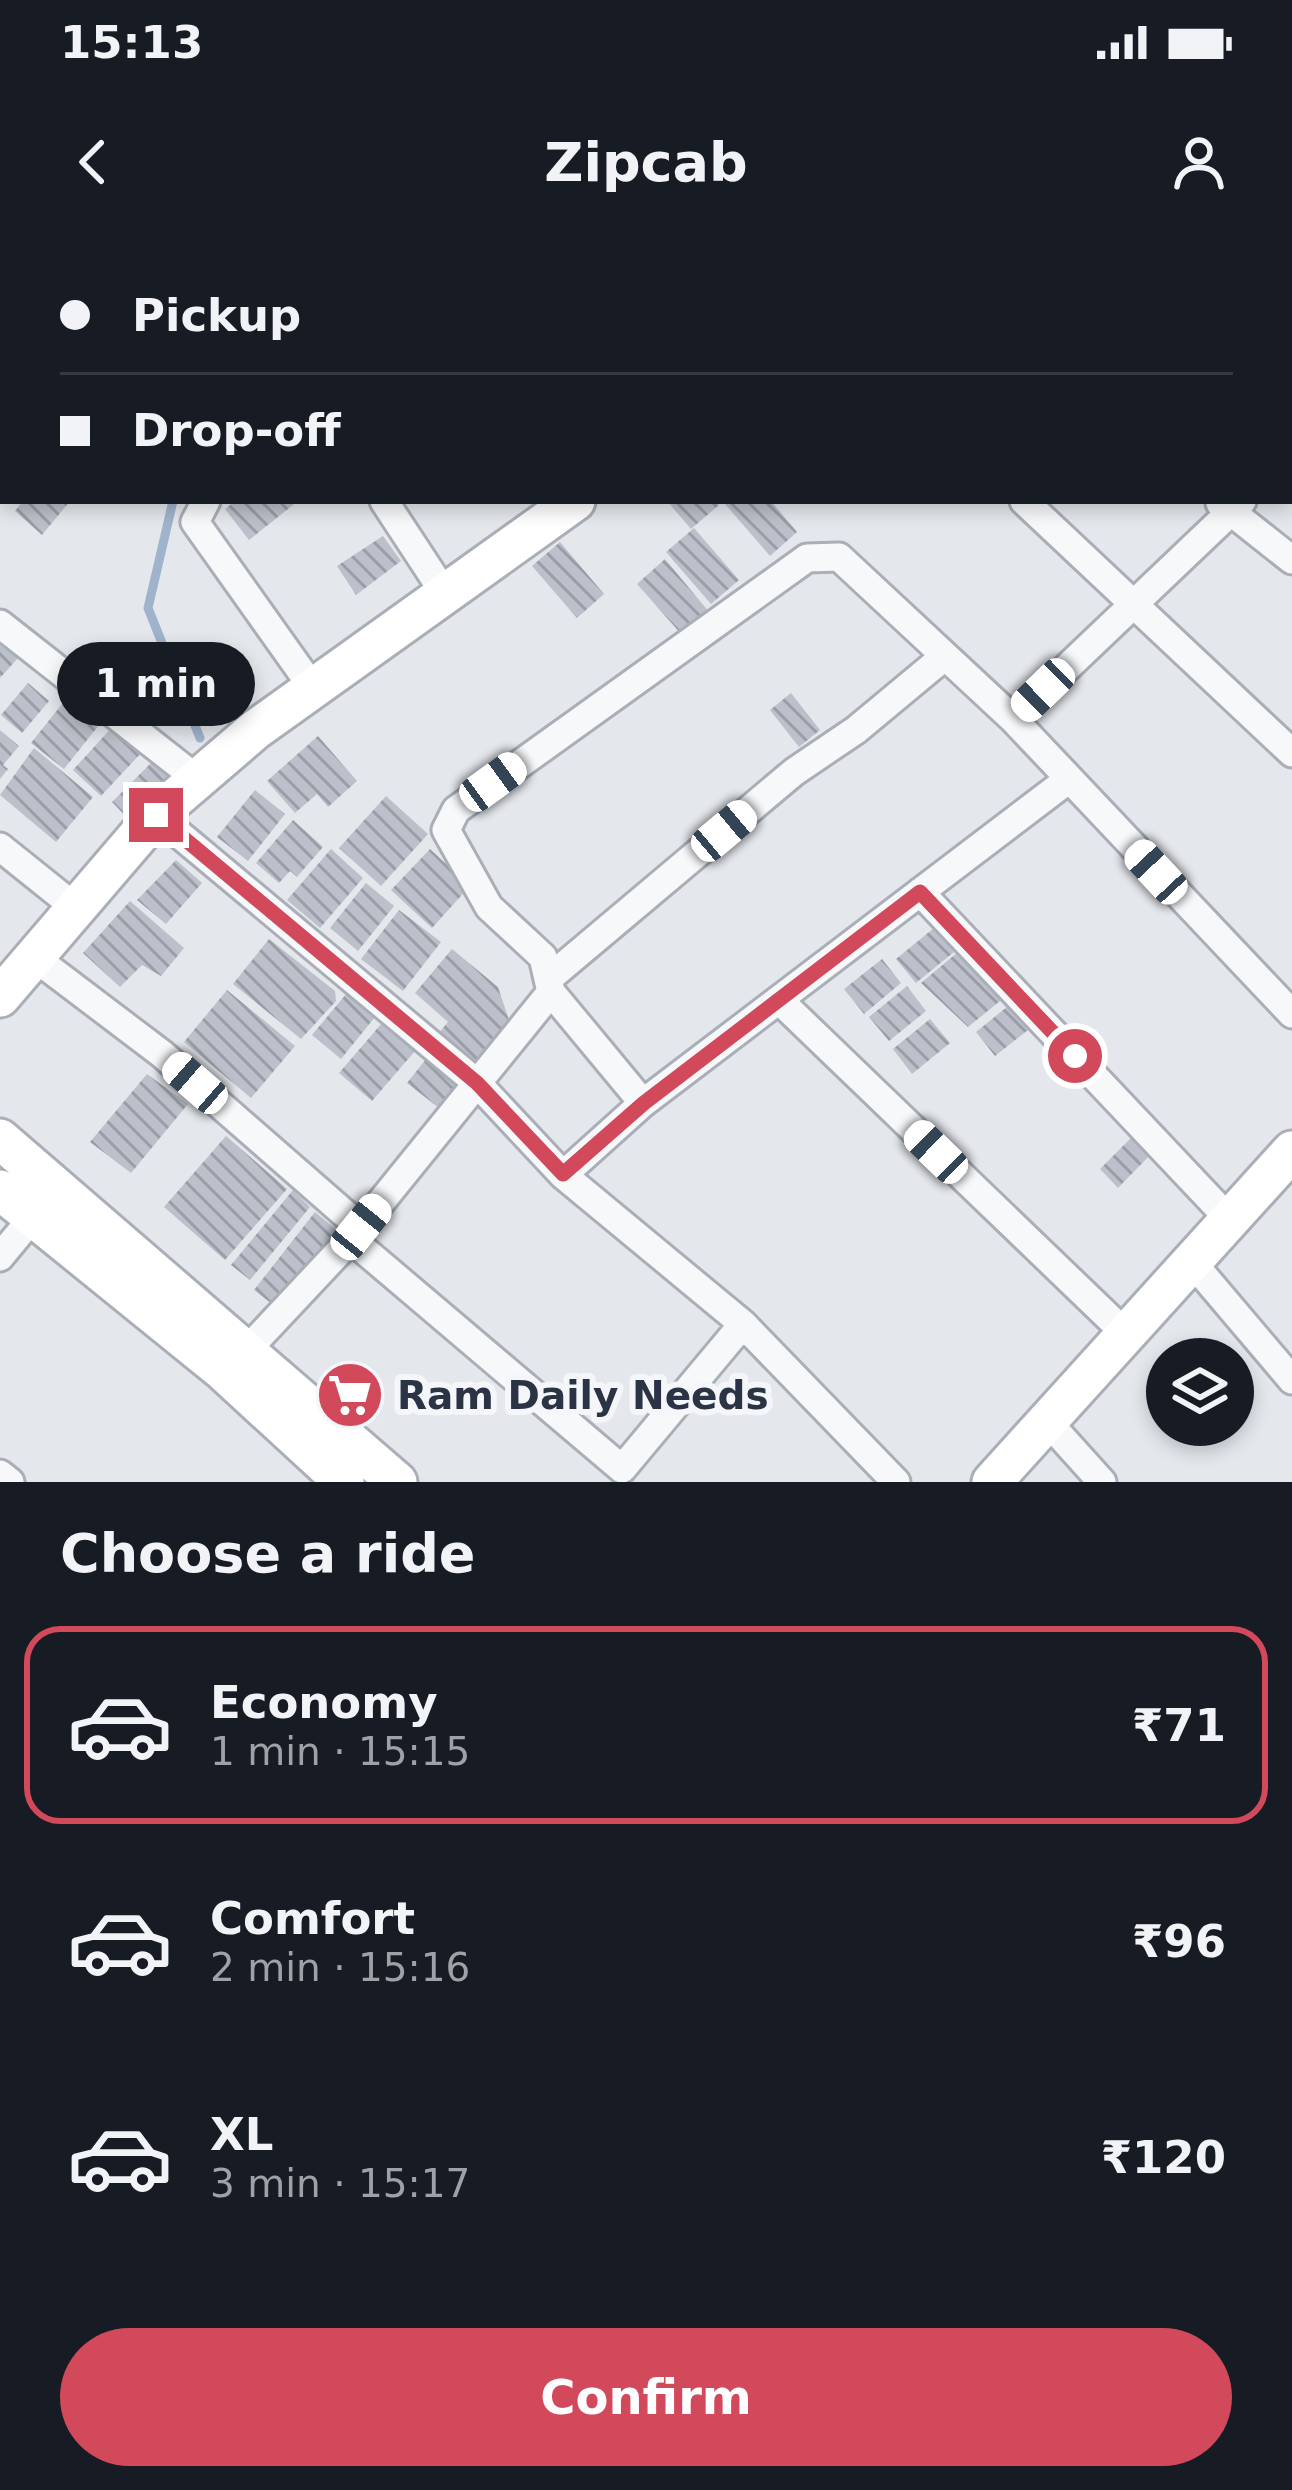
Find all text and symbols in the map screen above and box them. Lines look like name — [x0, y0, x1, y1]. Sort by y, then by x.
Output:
text: 15:13 — [60, 16, 203, 69]
icon: back — [60, 129, 126, 195]
icon: person — [1166, 129, 1232, 195]
text: Zipcab — [544, 131, 748, 194]
text: Pickup — [132, 289, 301, 342]
text: Drop-off — [132, 404, 341, 457]
callout: 1 min — [57, 641, 255, 725]
car — [1005, 652, 1081, 728]
text: 1 min — [95, 661, 217, 706]
car — [453, 746, 533, 818]
route end — [129, 788, 183, 842]
car — [685, 794, 763, 868]
car — [1118, 833, 1194, 911]
route start — [1048, 1029, 1102, 1083]
car — [156, 1046, 234, 1120]
car — [898, 1114, 974, 1190]
car — [324, 1188, 398, 1266]
map controls — [1146, 1338, 1254, 1446]
button: layers — [1146, 1338, 1254, 1446]
supermarket icon: Ram Daily Needs — [315, 1360, 385, 1430]
place label: Ram Daily Needs — [397, 1373, 769, 1418]
text: Choose a ride — [60, 1522, 476, 1585]
icon: car — [66, 1671, 174, 1779]
text: Economy — [210, 1676, 438, 1729]
text: ₹71 — [1132, 1699, 1226, 1752]
text: 1 min · 15:15 — [210, 1729, 470, 1774]
icon: car — [66, 1887, 174, 1995]
text: Comfort — [210, 1892, 415, 1945]
text: ₹96 — [1132, 1915, 1226, 1968]
text: 2 min · 15:16 — [210, 1945, 470, 1990]
icon: car — [66, 2103, 174, 2211]
text: XL — [210, 2108, 273, 2161]
text: ₹120 — [1101, 2131, 1226, 2184]
text: 3 min · 15:17 — [210, 2161, 470, 2206]
button: Confirm — [60, 2328, 1232, 2466]

